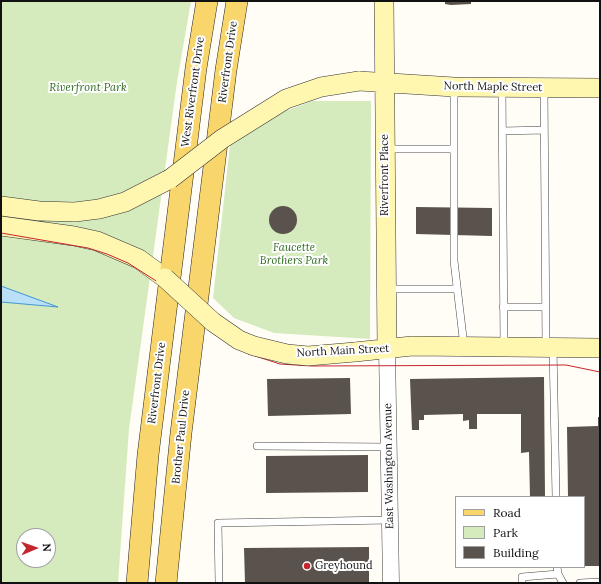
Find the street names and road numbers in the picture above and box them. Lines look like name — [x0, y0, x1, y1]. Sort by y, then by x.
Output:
street label: Riverfront Drive — [216, 20, 240, 104]
street label: West Riverfront Drive — [179, 36, 207, 148]
street label: North Maple Street — [444, 80, 542, 94]
street label: Riverfront Place — [378, 134, 392, 216]
street label: Riverfront Drive — [145, 341, 169, 425]
street label: North Main Street — [296, 342, 390, 360]
street label: Brother Paul Drive — [169, 389, 193, 485]
street label: East Washington Avenue — [381, 403, 397, 529]

